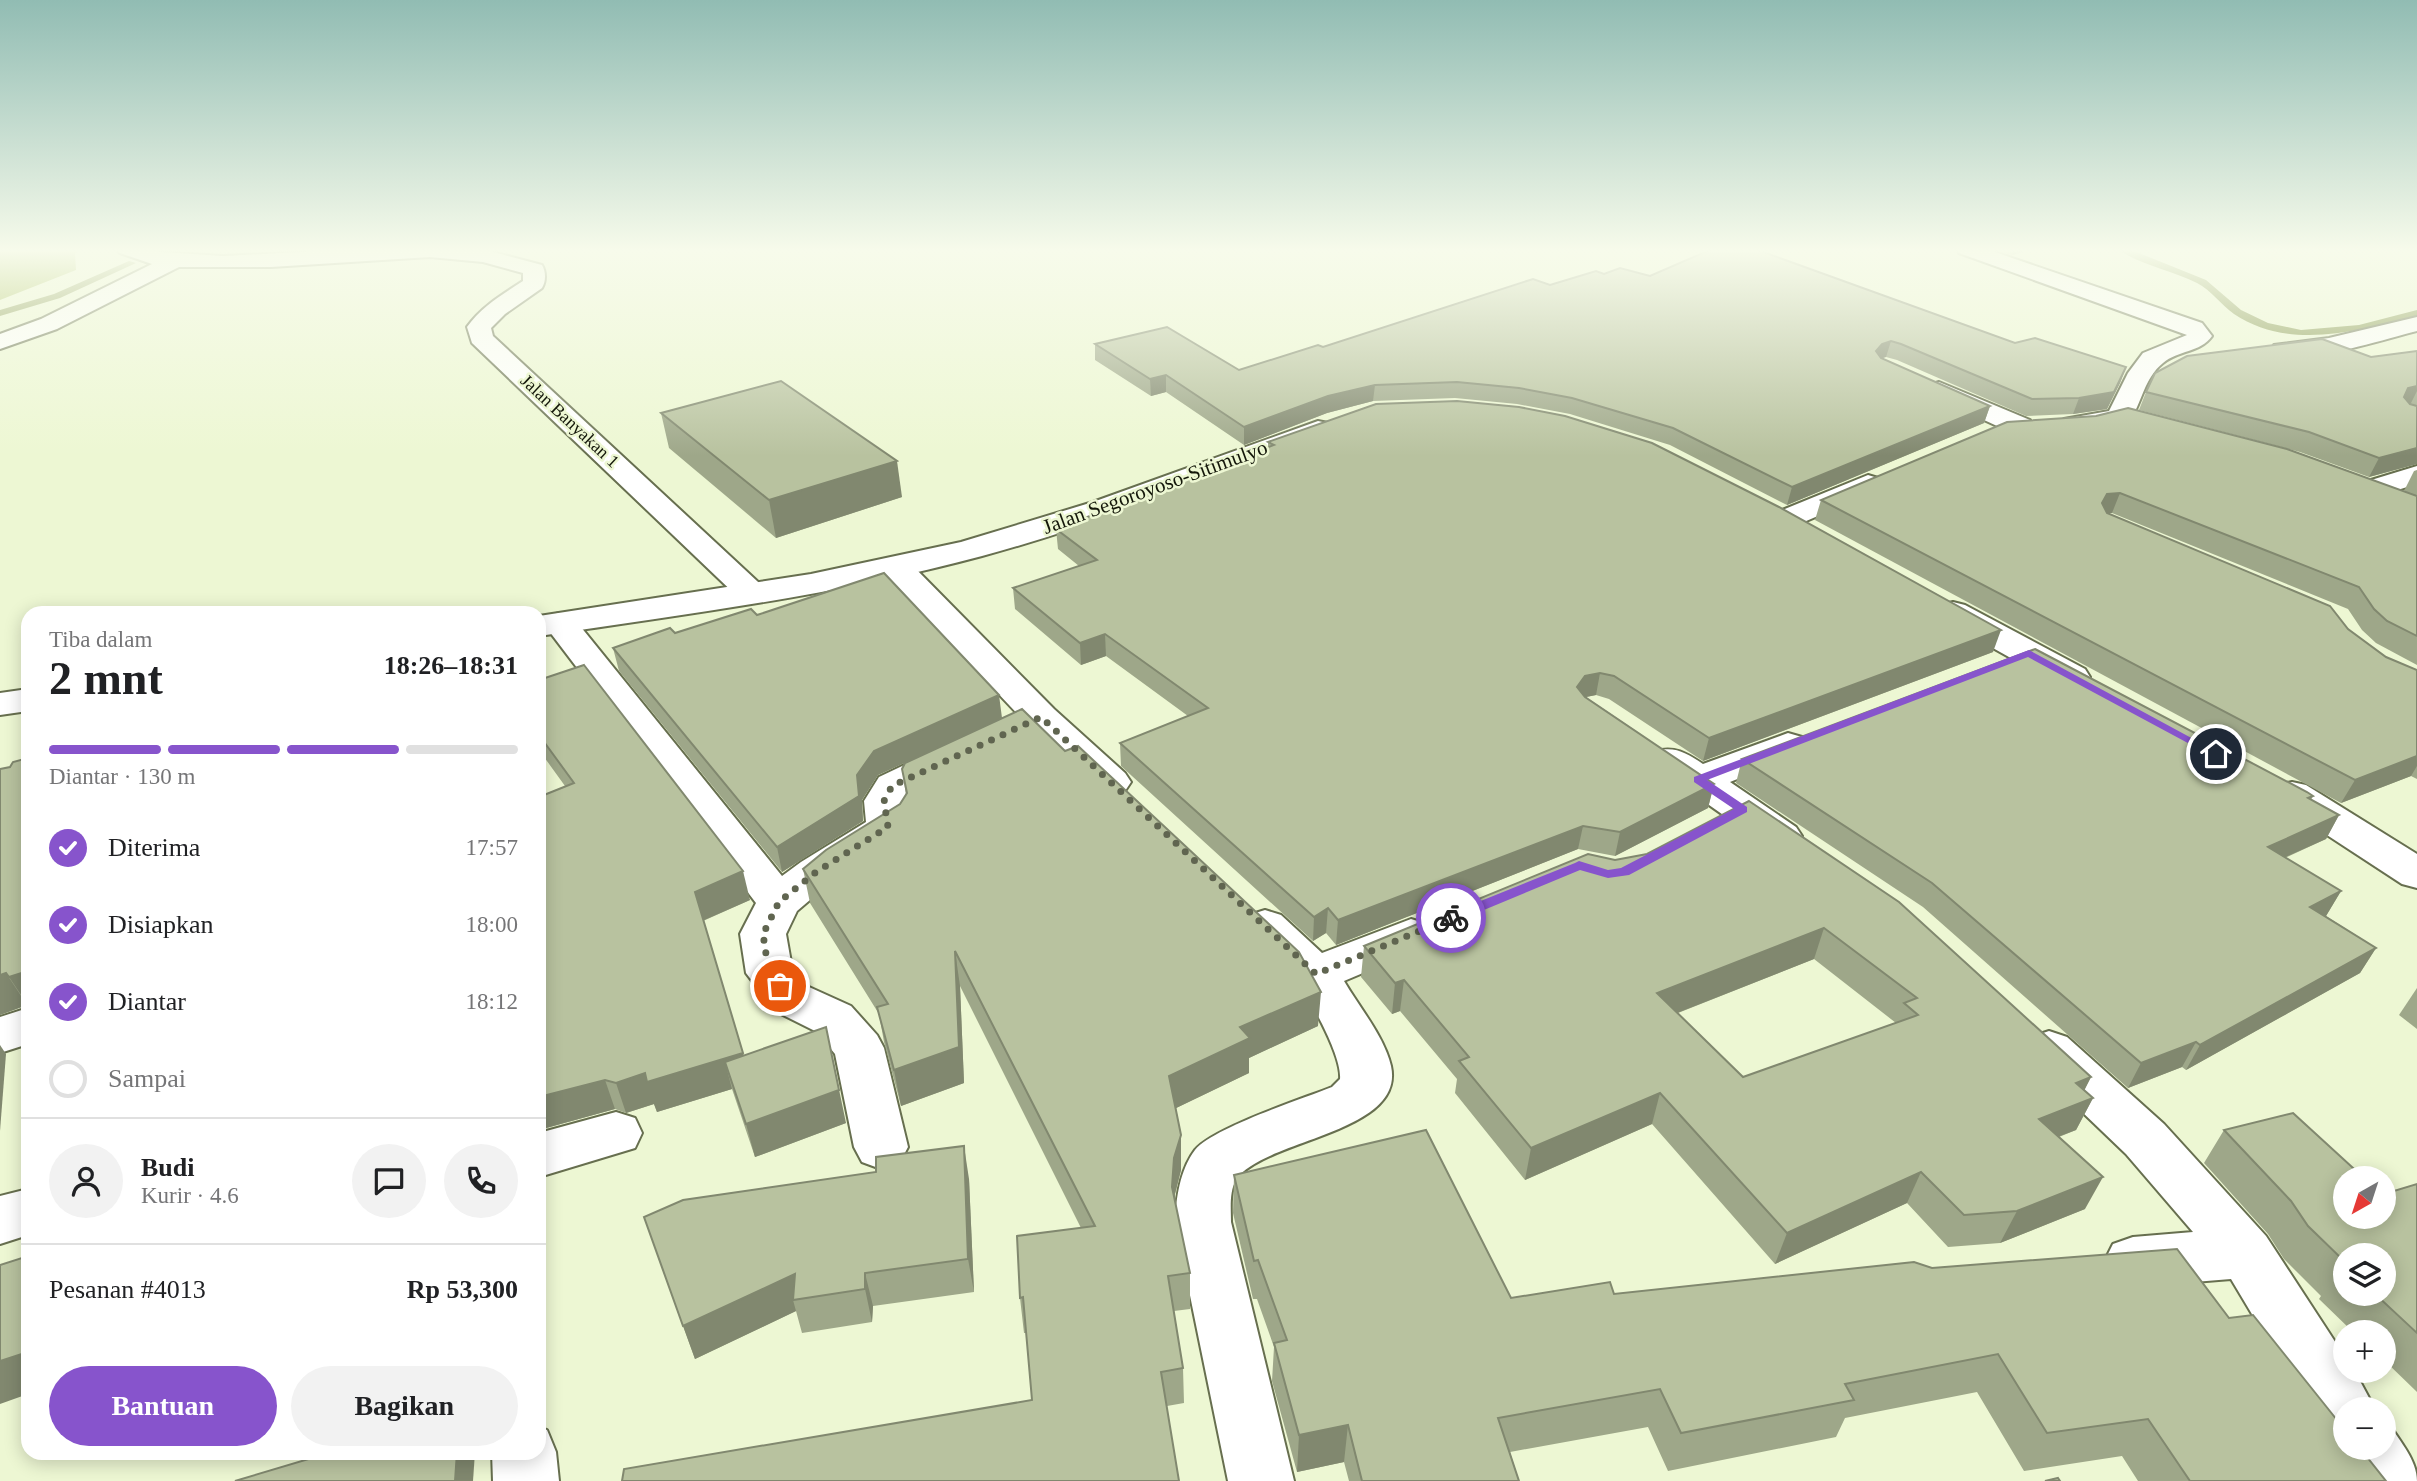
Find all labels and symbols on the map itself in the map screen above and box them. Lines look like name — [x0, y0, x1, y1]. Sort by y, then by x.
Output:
street label: Jalan Banyakan 1 — [517, 370, 623, 472]
street label: Jalan Segoroyoso-Sitimulyo — [1039, 435, 1271, 539]
pin — [2186, 724, 2246, 784]
courier — [1416, 883, 1486, 953]
pin — [750, 956, 810, 1016]
north arrow — [2333, 1166, 2396, 1228]

